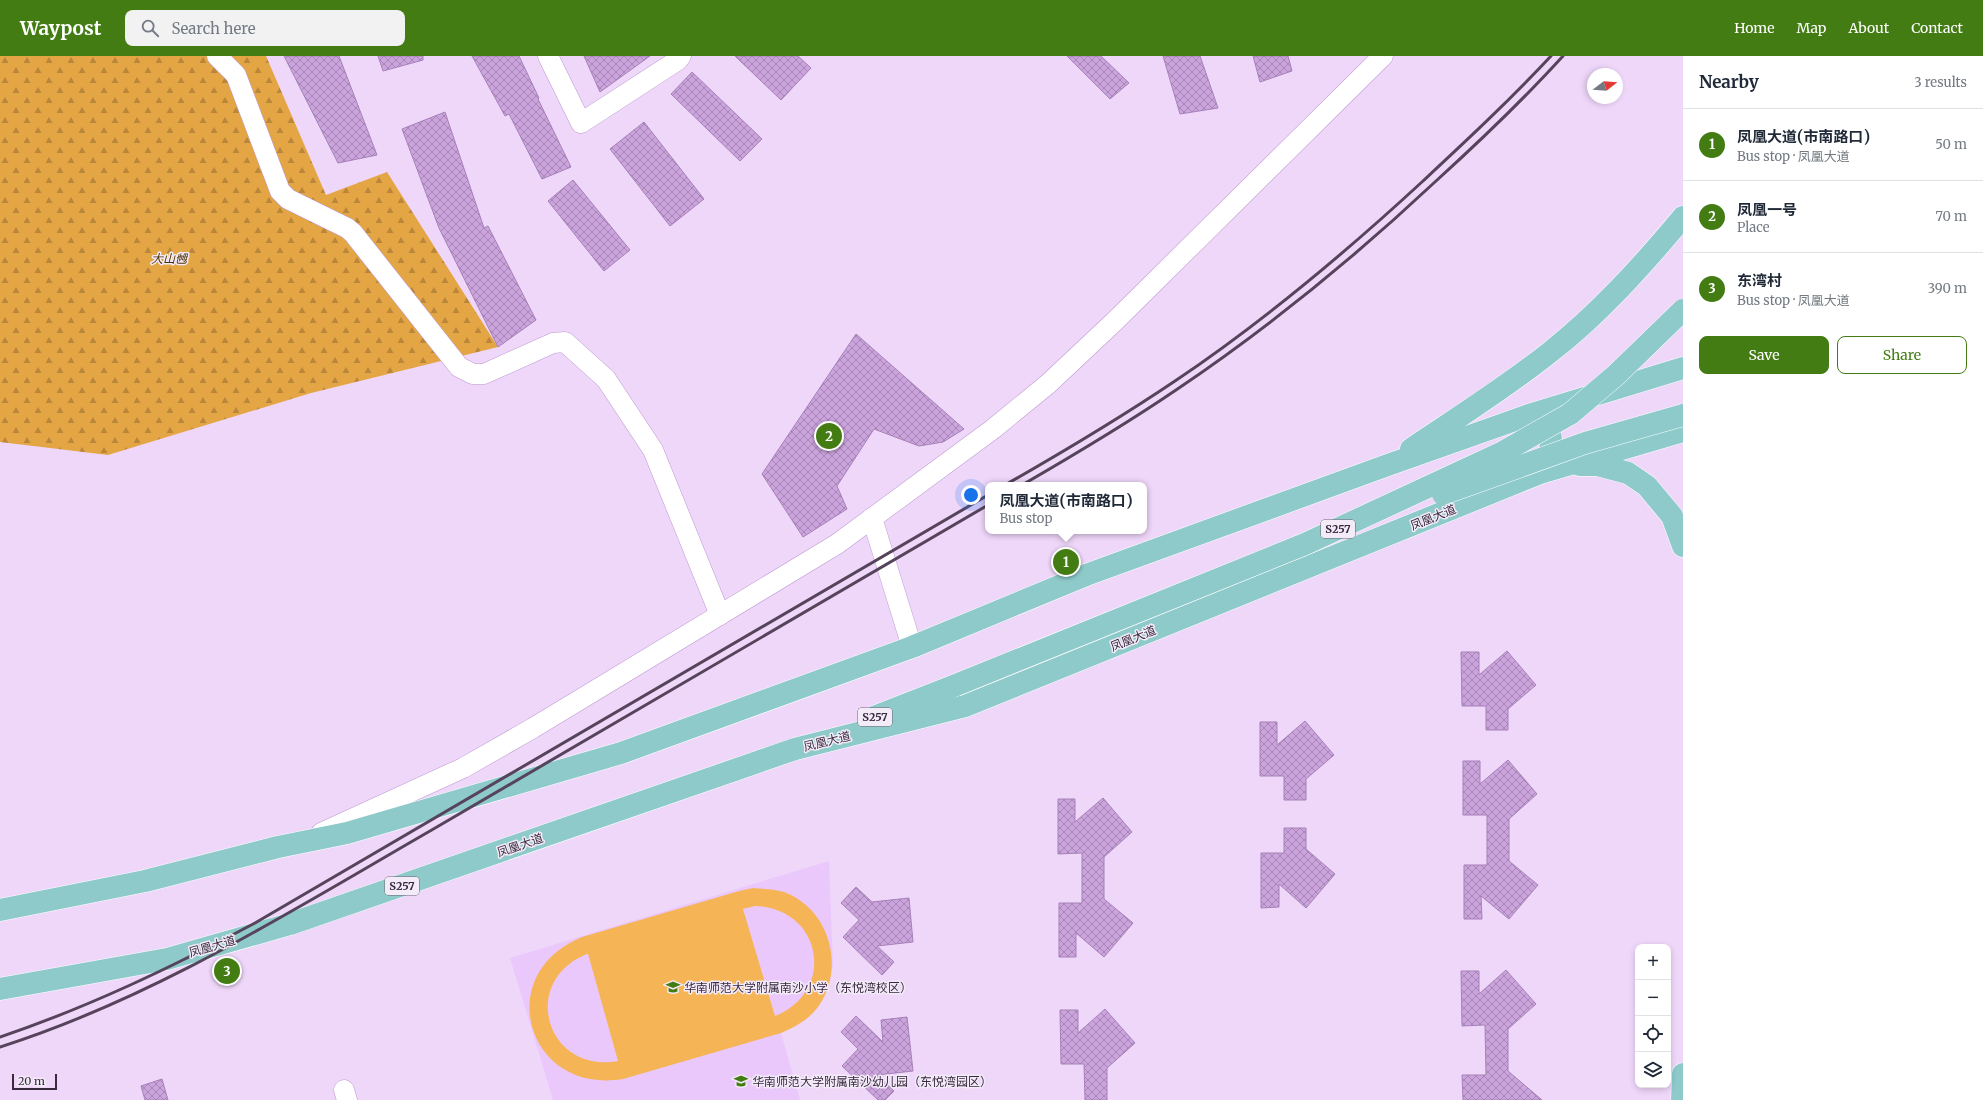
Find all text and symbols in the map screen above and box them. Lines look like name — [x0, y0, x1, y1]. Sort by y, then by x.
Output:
search box — [125, 10, 405, 46]
text: Waypost — [20, 16, 101, 40]
icon: search — [139, 17, 161, 39]
text: Search here — [171, 19, 255, 38]
text: Home — [1734, 19, 1775, 37]
text: Map — [1797, 19, 1826, 37]
text: About — [1848, 19, 1889, 37]
text: Contact — [1911, 19, 1963, 37]
north arrow — [1587, 68, 1623, 104]
text: Nearby — [1699, 71, 1759, 93]
text: 3 results — [1914, 74, 1967, 91]
text: 凤凰大道(市南路口) — [1737, 127, 1870, 146]
text: 1 — [1709, 136, 1715, 153]
text: 50 m — [1935, 136, 1967, 153]
text: Bus stop · 凤凰大道 — [1737, 148, 1850, 165]
text: 凤凰一号 — [1737, 200, 1797, 219]
text: 2 — [1708, 208, 1716, 225]
text: 70 m — [1936, 208, 1967, 225]
text: Place — [1737, 219, 1770, 236]
park label: 大山乸 — [151, 251, 189, 266]
text: 东湾村 — [1737, 271, 1782, 290]
text: 3 — [1708, 280, 1716, 297]
text: 390 m — [1928, 280, 1967, 297]
text: Bus stop · 凤凰大道 — [1737, 292, 1850, 309]
button: Save — [1699, 336, 1829, 374]
button: Share — [1837, 336, 1967, 374]
pin: 2 — [816, 421, 842, 451]
popup — [985, 482, 1147, 534]
your location — [961, 485, 981, 505]
text: 凤凰大道(市南路口) — [999, 491, 1133, 510]
street label: 凤凰大道 — [1408, 501, 1458, 533]
text: Bus stop — [999, 510, 1052, 527]
road number: S257 — [1321, 520, 1355, 538]
pin: 1 — [1053, 547, 1079, 577]
street label: 凤凰大道 — [1108, 622, 1158, 654]
road number: S257 — [858, 708, 892, 726]
street label: 凤凰大道 — [802, 728, 852, 754]
street label: 凤凰大道 — [495, 830, 545, 860]
road number: S257 — [385, 877, 419, 895]
street label: 凤凰大道 — [187, 932, 237, 960]
map controls — [1635, 944, 1671, 1088]
button: + — [1635, 944, 1671, 980]
pin: 3 — [214, 956, 240, 986]
school or university icon: 华南师范大学附属南沙小学（东悦湾校区） — [665, 979, 681, 995]
place label: 华南师范大学附属南沙小学（东悦湾校区） — [684, 980, 912, 995]
button: − — [1635, 980, 1671, 1016]
button: locate — [1635, 1016, 1671, 1052]
button: layers — [1635, 1052, 1671, 1088]
scale bar — [12, 1072, 57, 1091]
school or university icon: 华南师范大学附属南沙幼儿园（东悦湾园区） — [733, 1073, 749, 1089]
text: 20 m — [18, 1074, 45, 1088]
place label: 华南师范大学附属南沙幼儿园（东悦湾园区） — [752, 1074, 992, 1089]

